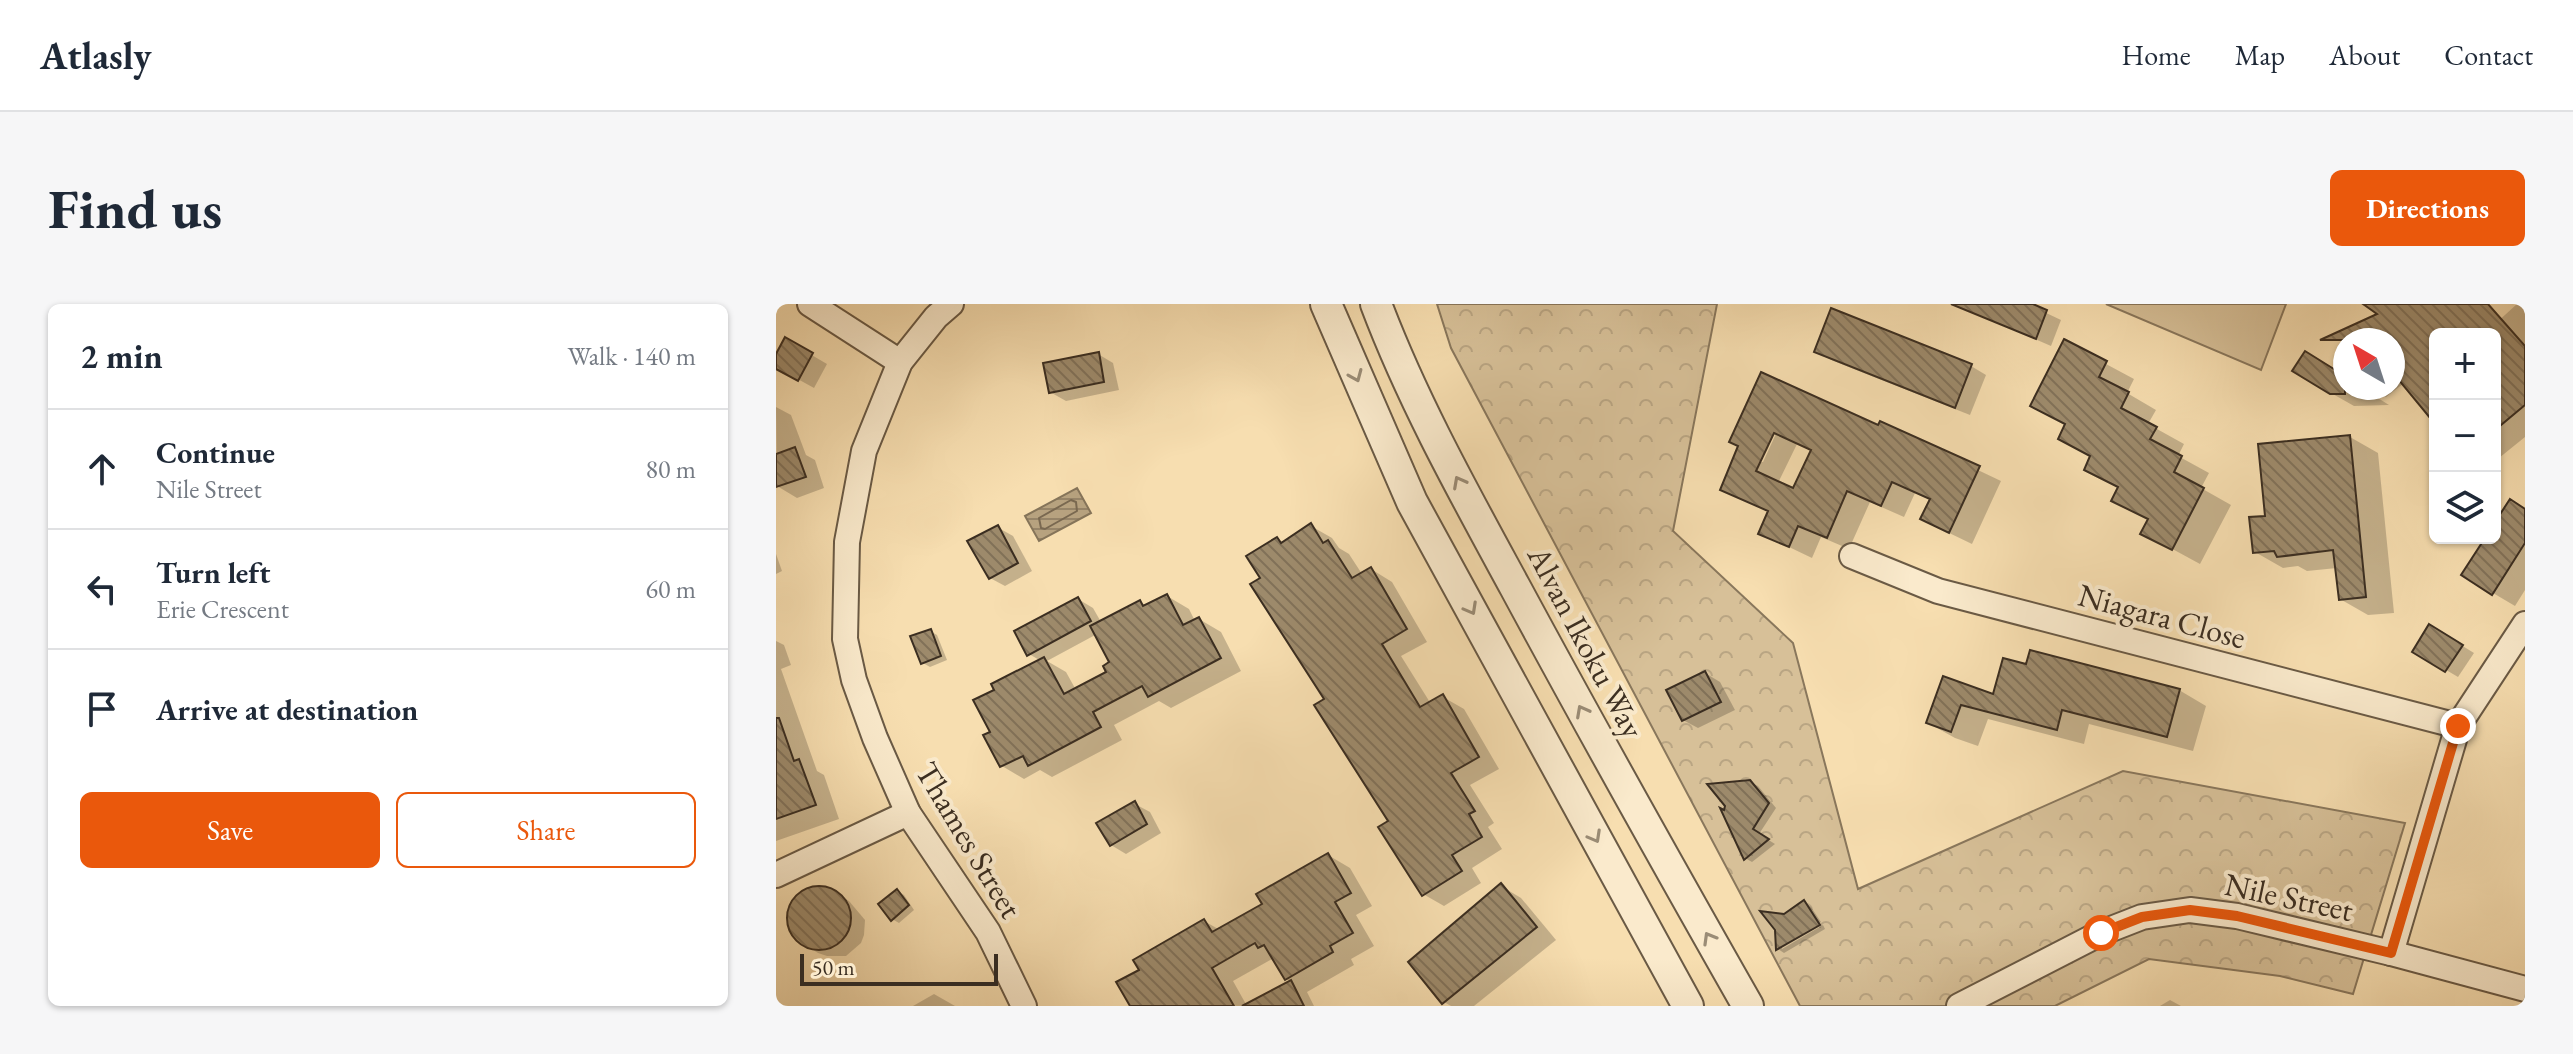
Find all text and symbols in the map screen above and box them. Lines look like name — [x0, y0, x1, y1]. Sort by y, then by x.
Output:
text: Atlasly — [40, 31, 151, 80]
text: Home — [2121, 37, 2191, 73]
text: Map — [2235, 37, 2285, 73]
text: About — [2329, 37, 2400, 73]
text: Contact — [2444, 37, 2533, 73]
button: Directions — [2330, 170, 2525, 246]
text: Find us — [48, 172, 222, 245]
north arrow — [2333, 328, 2405, 400]
map controls — [2429, 328, 2501, 544]
button: + — [2429, 328, 2501, 400]
text: 2 min — [80, 334, 163, 378]
text: Walk · 140 m — [568, 339, 696, 373]
one-way arrow — [1346, 368, 1362, 382]
button: − — [2429, 400, 2501, 472]
text: Continue — [156, 433, 275, 472]
icon: ahead — [80, 447, 124, 491]
text: 80 m — [646, 452, 696, 486]
text: Nile Street — [156, 472, 262, 506]
button: layers — [2429, 472, 2501, 544]
one-way arrow — [1453, 476, 1468, 491]
street label: Alvan Ikoku Way — [1517, 538, 1655, 746]
text: Turn left — [156, 553, 270, 592]
icon: left — [80, 567, 124, 611]
text: 60 m — [646, 572, 696, 606]
street label: Niagara Close — [2074, 574, 2250, 658]
text: Erie Crescent — [156, 592, 289, 626]
one-way arrow — [1461, 601, 1476, 615]
icon: arrive — [80, 687, 124, 731]
text: Arrive at destination — [156, 690, 418, 729]
one-way arrow — [1576, 706, 1592, 720]
route end — [2440, 708, 2476, 744]
street label: Thames Street — [906, 754, 1032, 926]
button: Save — [80, 792, 380, 868]
button: Share — [396, 792, 696, 868]
one-way arrow — [1586, 829, 1601, 843]
street label: Nile Street — [2221, 863, 2357, 931]
route start — [2083, 915, 2119, 951]
one-way arrow — [1703, 932, 1719, 947]
scale bar — [800, 950, 998, 986]
text: 50 m — [812, 953, 855, 982]

